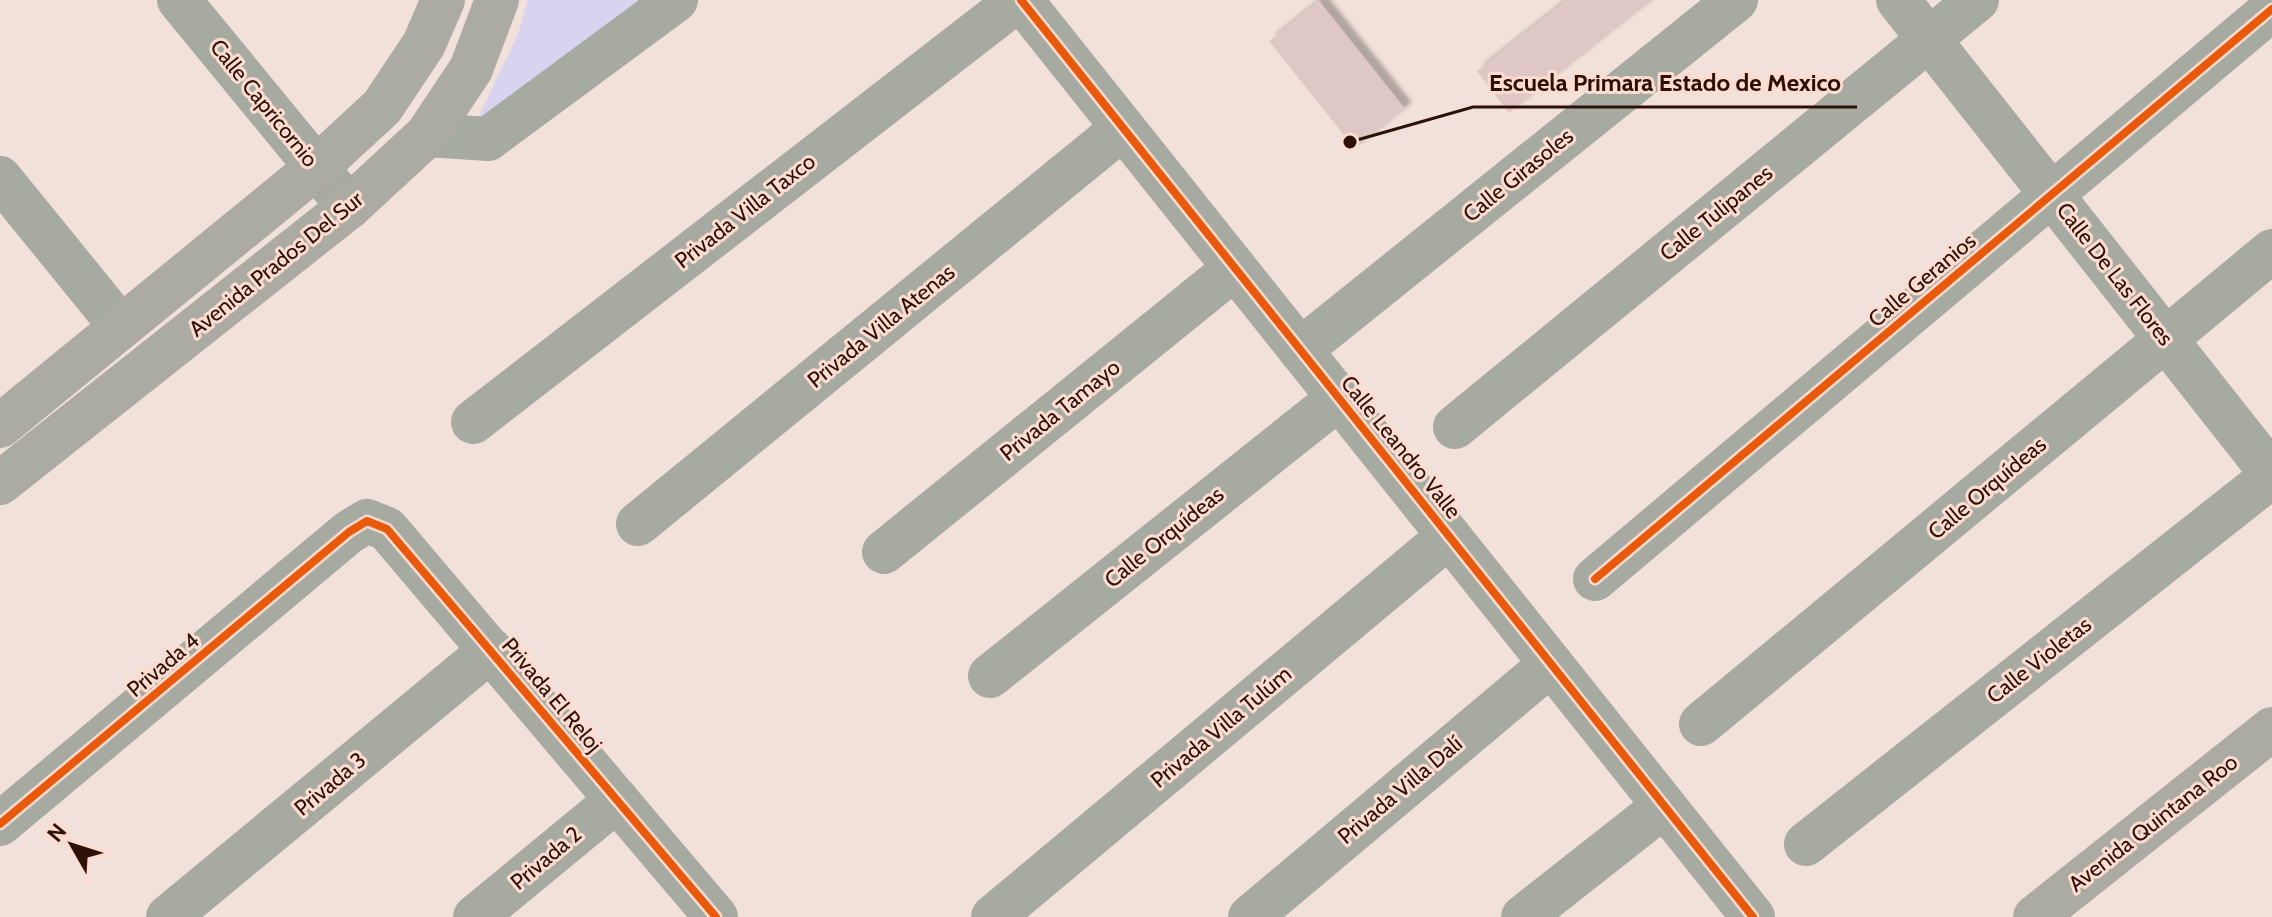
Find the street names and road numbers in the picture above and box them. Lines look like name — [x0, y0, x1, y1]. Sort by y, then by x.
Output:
street label: Calle Capricornio — [204, 34, 324, 172]
street label: Calle Girasoles — [1457, 122, 1579, 228]
street label: Privada Villa Taxco — [669, 148, 821, 274]
street label: Calle Tulipanes — [1654, 159, 1778, 267]
street label: Avenida Prados Del Sur — [184, 186, 368, 342]
street label: Calle De Las Flores — [2051, 197, 2179, 351]
street label: Calle Geranios — [1863, 227, 1981, 333]
street label: Privada Villa Atenas — [802, 258, 960, 394]
street label: Privada Tamayo — [995, 353, 1125, 467]
street label: Calle Leandro Valle — [1335, 370, 1467, 524]
street label: Calle Orquídeas — [1923, 431, 2051, 545]
street label: Calle Orquídeas — [1099, 481, 1229, 593]
street label: Calle Violetas — [1981, 611, 2097, 709]
street label: Privada 4 — [121, 627, 205, 703]
street label: Privada El Reloj — [496, 632, 608, 758]
street label: Privada Villa Tulúm — [1145, 660, 1297, 794]
street label: Privada Villa Dalí — [1332, 730, 1468, 850]
street label: Privada 3 — [289, 746, 371, 822]
street label: Avenida Quintana Roo — [2063, 749, 2243, 897]
street label: Privada 2 — [505, 820, 587, 896]

